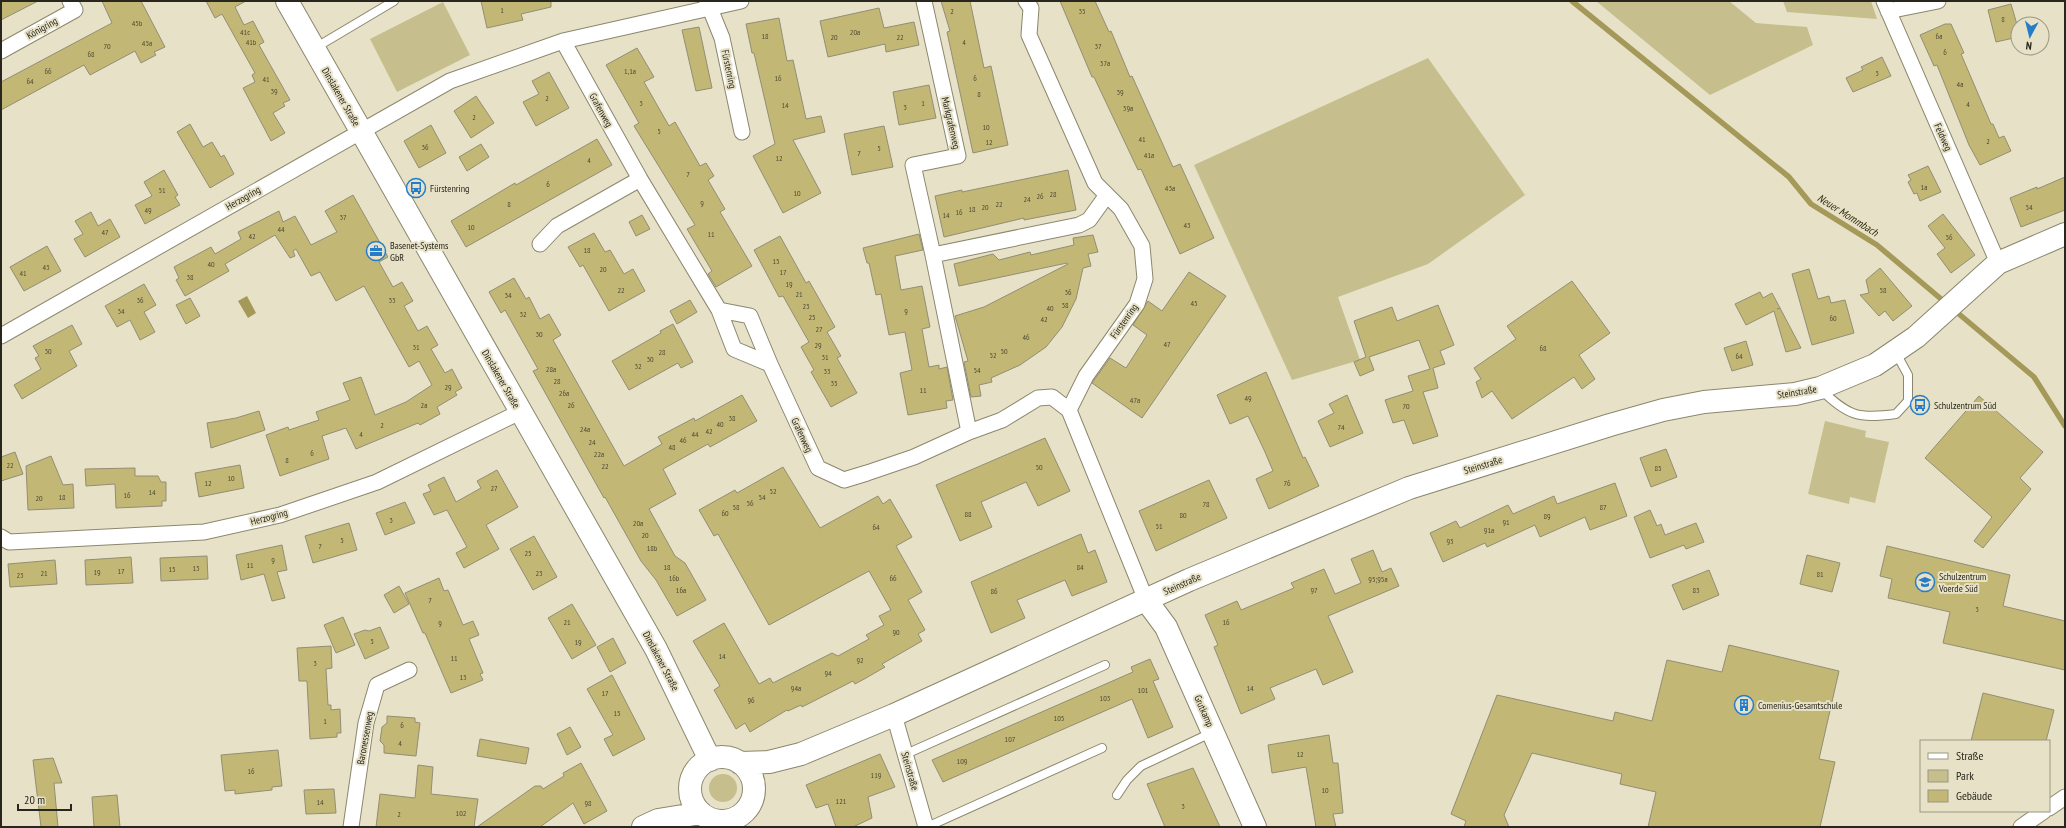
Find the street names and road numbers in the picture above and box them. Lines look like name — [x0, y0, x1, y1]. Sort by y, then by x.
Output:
street label: Königring — [24, 14, 60, 42]
street label: Fürstenring — [719, 48, 739, 90]
street label: Dinslakener Straße — [319, 65, 363, 129]
street label: Grafenweg — [586, 91, 616, 129]
street label: Markgrafenweg — [939, 96, 963, 150]
street label: Feldweg — [1931, 121, 1955, 153]
street label: Herzogring — [223, 183, 263, 213]
street label: Fürstenring — [1107, 301, 1141, 341]
street label: Dinslakener Straße — [479, 347, 523, 411]
street label: Steinstraße — [1776, 382, 1818, 402]
street label: Grafenweg — [788, 416, 816, 454]
street label: Steinstraße — [1462, 453, 1504, 477]
street label: Herzogring — [249, 506, 289, 528]
street label: Steinstraße — [1161, 570, 1203, 598]
street label: Dinslakener Straße — [640, 629, 682, 693]
street label: Grutkamp — [1191, 693, 1217, 729]
street label: Baronessenweg — [354, 710, 376, 766]
street label: Steinstraße — [898, 750, 922, 792]

